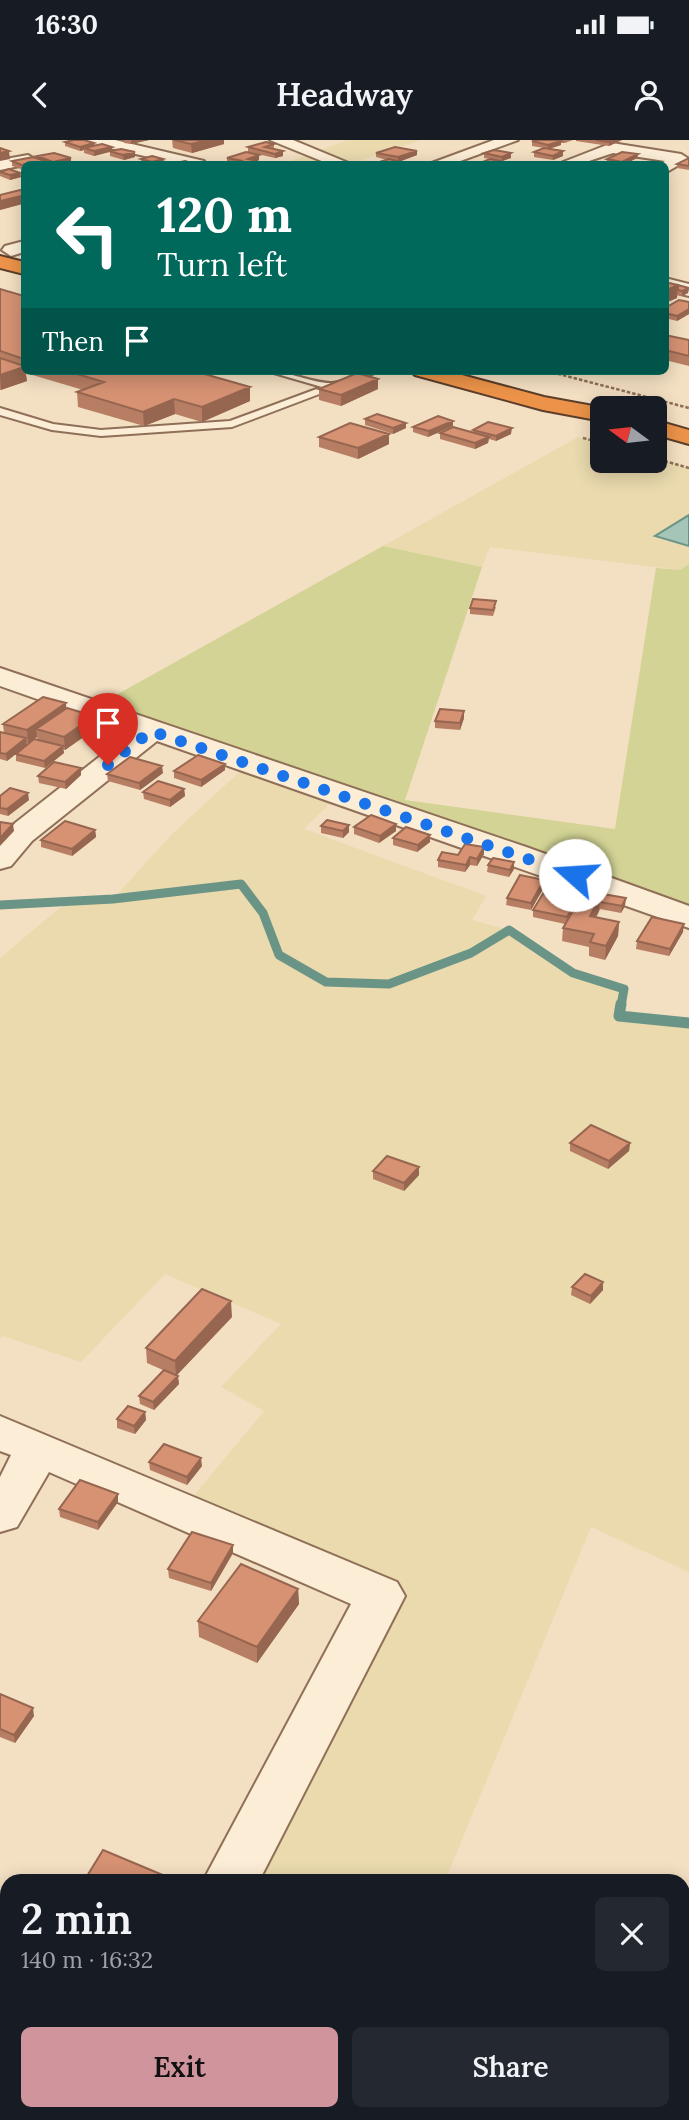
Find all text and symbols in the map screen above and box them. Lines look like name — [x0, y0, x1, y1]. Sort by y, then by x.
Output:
text: 16:30 — [35, 8, 98, 41]
text: Headway — [276, 74, 413, 115]
icon: back — [21, 76, 59, 114]
icon: person — [630, 76, 668, 114]
text: 120 m — [157, 183, 292, 245]
icon: left — [42, 189, 133, 280]
text: Turn left — [157, 244, 287, 285]
icon: arrive — [118, 322, 156, 360]
text: Then — [42, 325, 104, 358]
north arrow — [590, 396, 667, 472]
map controls — [590, 396, 667, 473]
pin — [78, 693, 138, 765]
icon: arrive — [89, 704, 127, 742]
position arrow — [538, 838, 612, 912]
text: 2 min — [21, 1892, 132, 1946]
button: close — [595, 1897, 669, 1971]
text: 140 m · 16:32 — [21, 1945, 153, 1974]
button: Exit — [21, 2027, 338, 2107]
button: Share — [352, 2027, 669, 2107]

